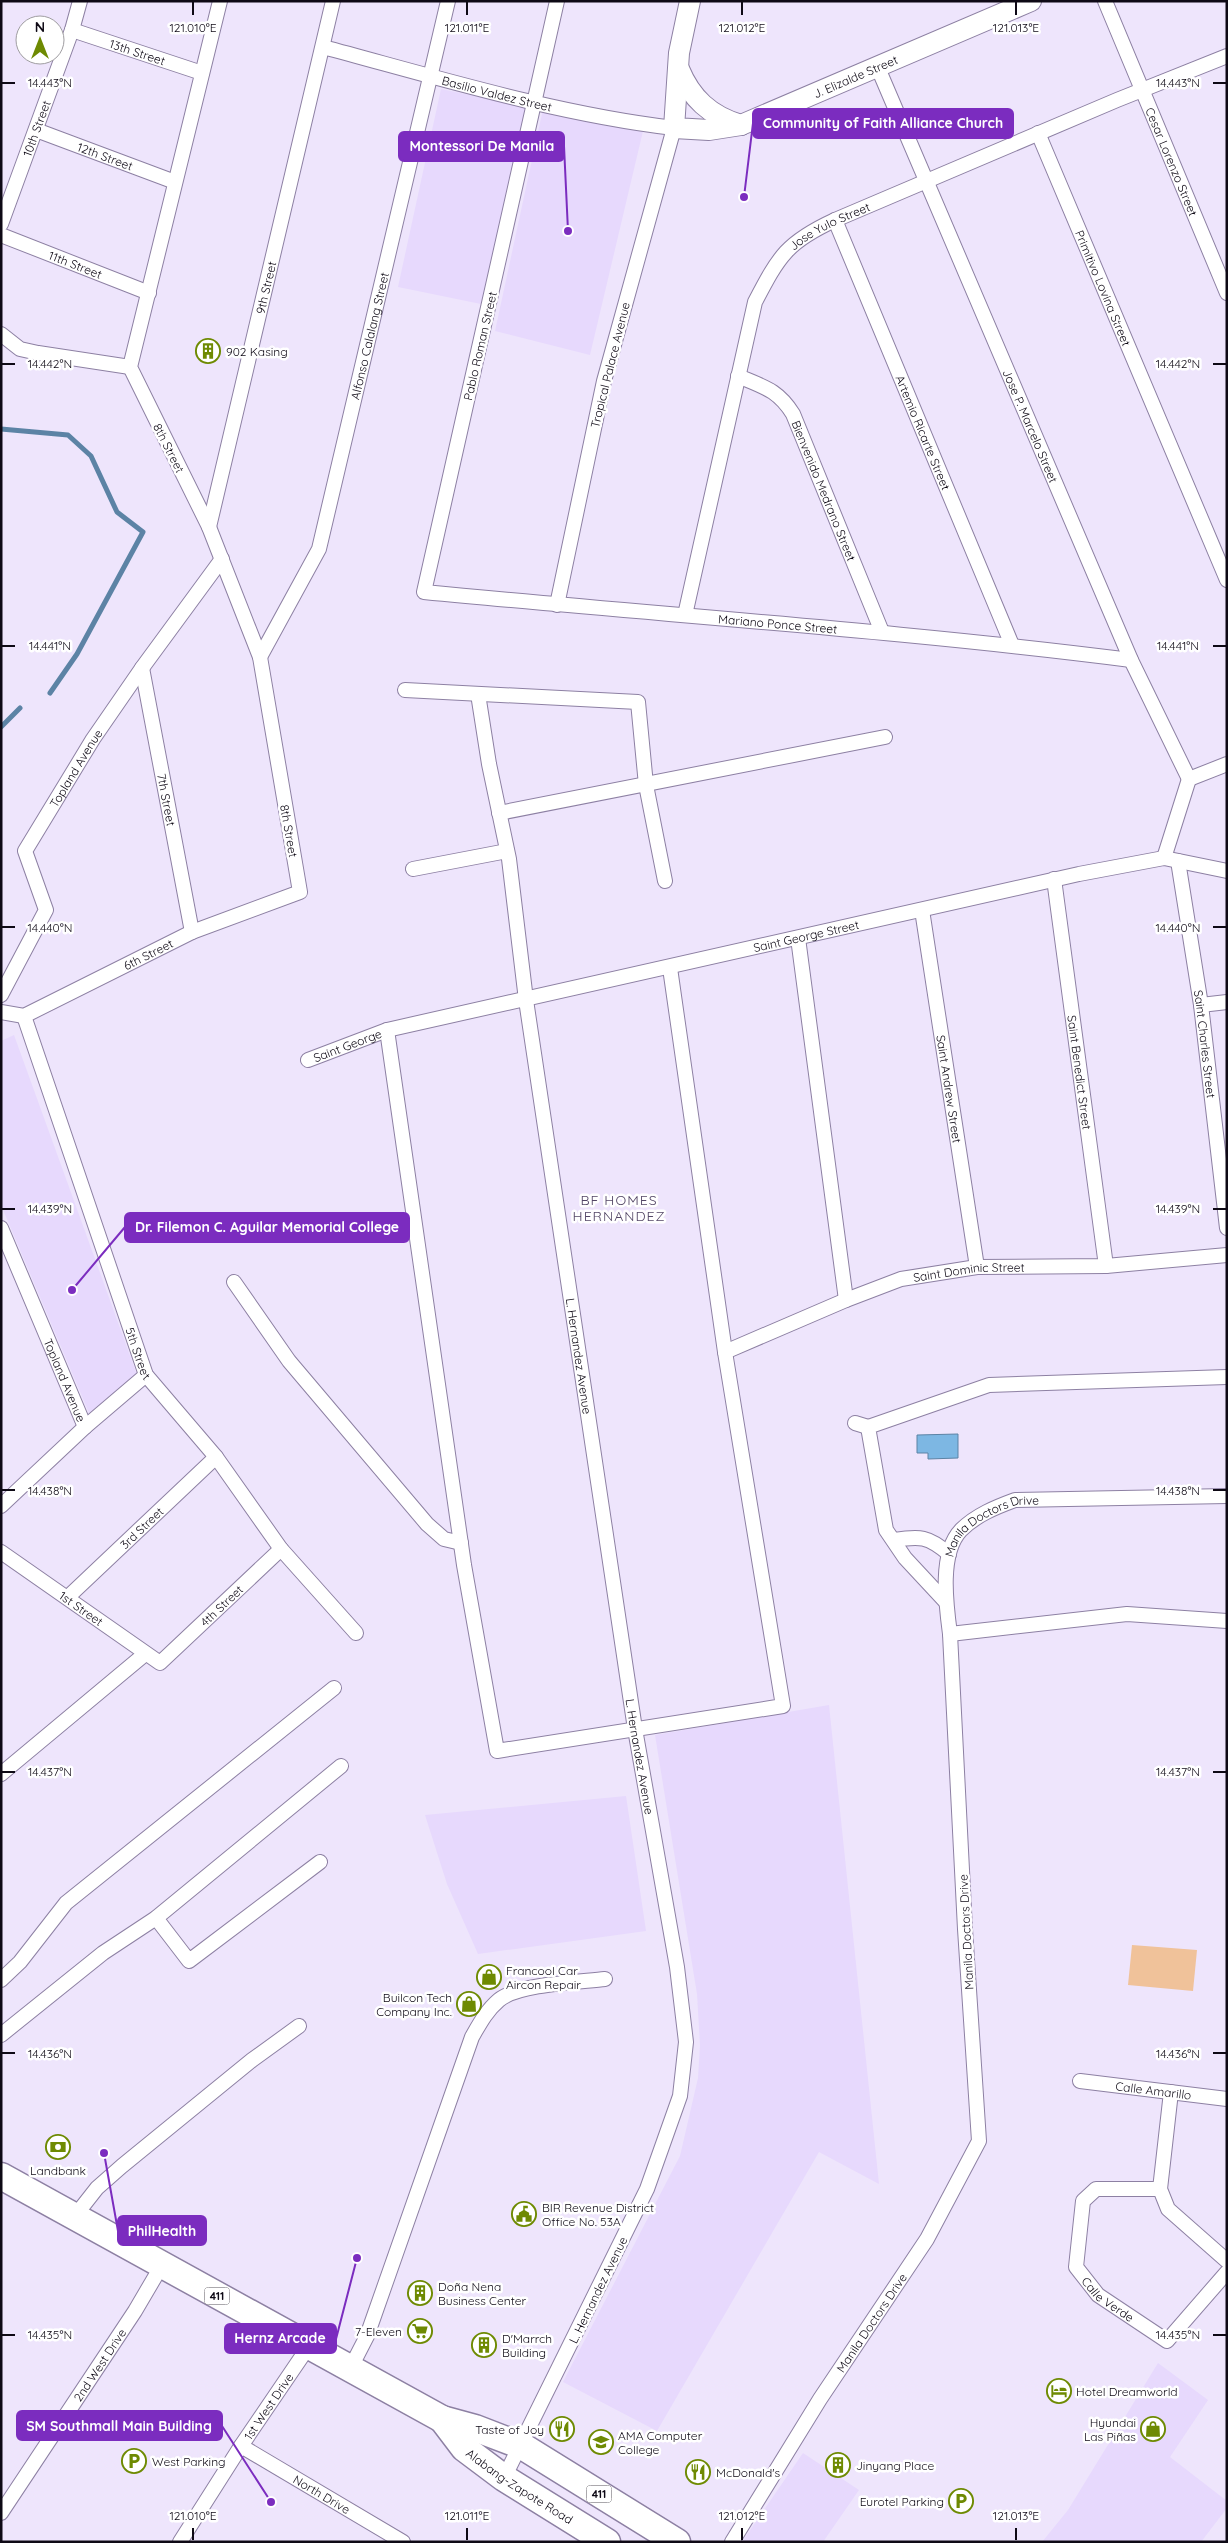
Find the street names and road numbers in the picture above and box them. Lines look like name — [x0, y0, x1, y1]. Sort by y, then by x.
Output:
street label: 13th Street — [108, 35, 167, 68]
street label: J. Elizalde Street — [811, 51, 900, 101]
street label: Basilio Valdez Street — [440, 72, 553, 114]
street label: 10th Street — [19, 98, 53, 158]
street label: Cesar Lorenzo Street — [1143, 105, 1201, 218]
street label: 12th Street — [75, 139, 135, 173]
street label: Jose Yulo Street — [786, 199, 872, 253]
street label: Primitivo Lovina Street — [1072, 228, 1135, 348]
street label: 11th Street — [47, 247, 104, 281]
street label: 9th Street — [252, 260, 279, 315]
street label: Alfonso Calalang Street — [347, 271, 391, 401]
street label: Pablo Roman Street — [460, 290, 500, 402]
street label: Tropical Palace Avenue — [587, 300, 633, 430]
street label: Jose P. Marcelo Street — [1000, 367, 1062, 485]
street label: Artemio Ricarte Street — [893, 373, 954, 492]
street label: Bienvenido Medrano Street — [789, 418, 860, 563]
street label: 8th Street — [150, 421, 188, 475]
street label: Mariano Ponce Street — [718, 611, 838, 636]
street label: Topland Avenue — [46, 726, 105, 810]
street label: 7th Street — [155, 772, 179, 827]
street label: 8th Street — [277, 803, 301, 859]
street label: Saint George Street — [752, 916, 860, 955]
street label: 6th Street — [121, 935, 175, 973]
street label: Saint Charles Street — [1191, 989, 1219, 1099]
street label: Saint Benedict Street — [1065, 1014, 1095, 1130]
street label: Saint George — [311, 1025, 384, 1065]
street label: Saint Andrew Street — [934, 1034, 965, 1144]
street label: Saint Dominic Street — [912, 1259, 1025, 1284]
street label: L. Hernandez Avenue — [563, 1297, 595, 1415]
street label: 5th Street — [123, 1325, 154, 1383]
street label: Topland Avenue — [41, 1336, 89, 1424]
street label: Manila Doctors Drive — [941, 1492, 1039, 1559]
street label: 3rd Street — [117, 1504, 166, 1552]
street label: 4th Street — [197, 1582, 246, 1629]
street label: 1st Street — [56, 1588, 106, 1629]
street label: L. Hernandez Avenue — [623, 1698, 657, 1816]
street label: Manila Doctors Drive — [955, 1874, 977, 1990]
street label: Calle Amarillo — [1115, 2078, 1192, 2102]
street label: L. Hernandez Avenue — [566, 2234, 631, 2346]
street label: Manila Doctors Drive — [833, 2270, 910, 2375]
street label: Calle Verde — [1079, 2274, 1137, 2325]
road number: 411 — [204, 2288, 230, 2304]
street label: 2nd West Drive — [70, 2325, 129, 2404]
street label: 1st West Drive — [240, 2370, 296, 2442]
street label: Alabang-Zapote Road — [464, 2445, 576, 2527]
street label: North Drive — [291, 2471, 353, 2517]
road number: 411 — [586, 2486, 612, 2502]

